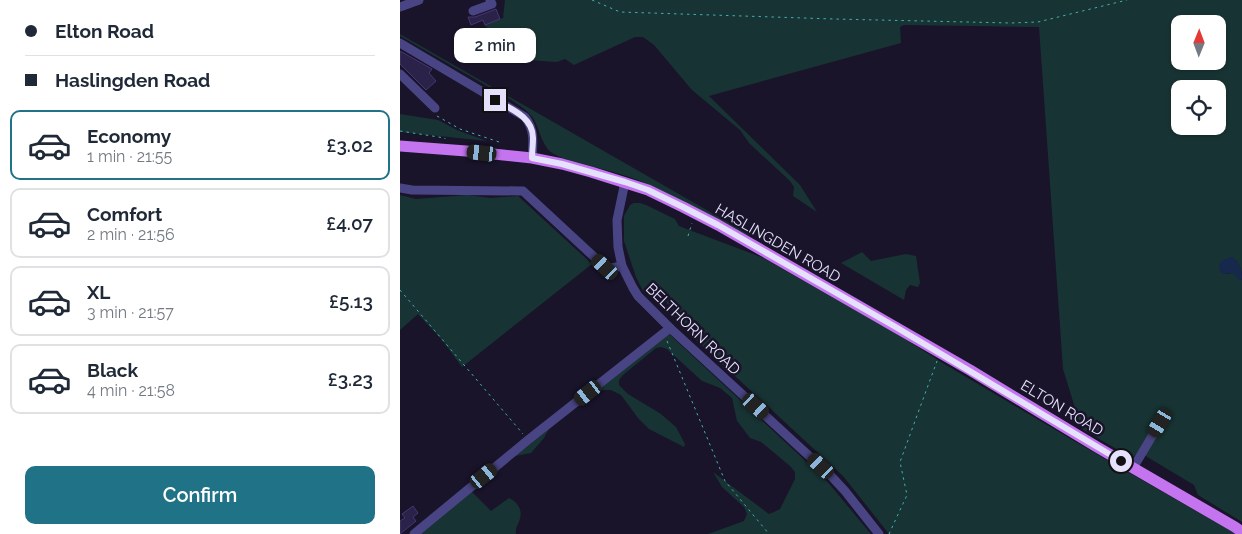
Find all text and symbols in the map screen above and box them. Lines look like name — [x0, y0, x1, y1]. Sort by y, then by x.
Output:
north arrow — [1171, 15, 1226, 70]
map controls — [1171, 15, 1226, 135]
text: Elton Road — [55, 20, 154, 42]
callout: 2 min — [454, 28, 536, 62]
text: 2 min — [475, 36, 516, 55]
text: Haslingden Road — [55, 69, 210, 91]
button: locate — [1171, 80, 1226, 135]
route end — [484, 89, 506, 111]
icon: car — [27, 123, 72, 168]
text: Economy — [87, 125, 171, 147]
text: £3.02 — [326, 134, 373, 156]
car — [466, 144, 497, 162]
text: 1 min · 21:55 — [87, 147, 172, 166]
street label: HASLINGDEN ROAD — [712, 200, 844, 286]
icon: car — [27, 201, 72, 246]
text: Comfort — [87, 203, 162, 225]
text: £4.07 — [326, 212, 373, 234]
text: 2 min · 21:56 — [87, 225, 175, 244]
car — [588, 251, 621, 283]
icon: car — [27, 279, 72, 324]
street label: BELTHORN ROAD — [642, 279, 744, 379]
text: XL — [87, 281, 110, 303]
text: £5.13 — [329, 290, 373, 312]
text: 3 min · 21:57 — [87, 303, 174, 322]
icon: car — [27, 357, 72, 402]
text: Black — [87, 359, 138, 381]
text: £3.23 — [328, 368, 373, 390]
street label: ELTON ROAD — [1017, 376, 1107, 440]
car — [571, 378, 604, 408]
text: 4 min · 21:58 — [87, 381, 175, 400]
car — [739, 390, 772, 422]
car — [1145, 406, 1174, 440]
car — [804, 450, 837, 482]
route start — [1110, 450, 1132, 472]
car — [467, 461, 500, 491]
button: Confirm — [25, 466, 375, 524]

